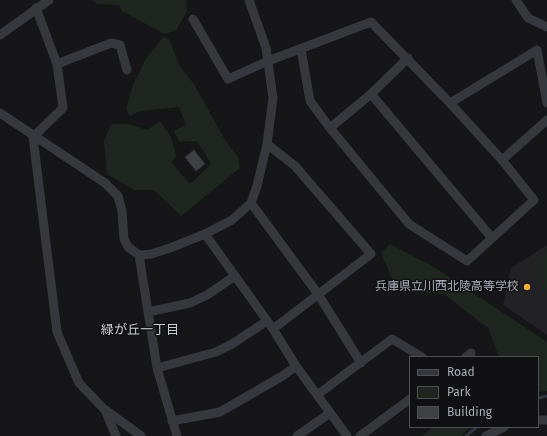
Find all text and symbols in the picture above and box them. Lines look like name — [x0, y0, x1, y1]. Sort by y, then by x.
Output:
place label: 兵庫県立川西北陵高等学校 — [375, 280, 519, 294]
marker: 兵庫県立川西北陵高等学校 — [522, 282, 532, 292]
district label: 緑が丘一丁目 — [101, 322, 179, 338]
legend — [409, 356, 539, 428]
text: Road — [447, 365, 475, 379]
text: Park — [447, 385, 471, 399]
text: Building — [447, 405, 492, 419]

